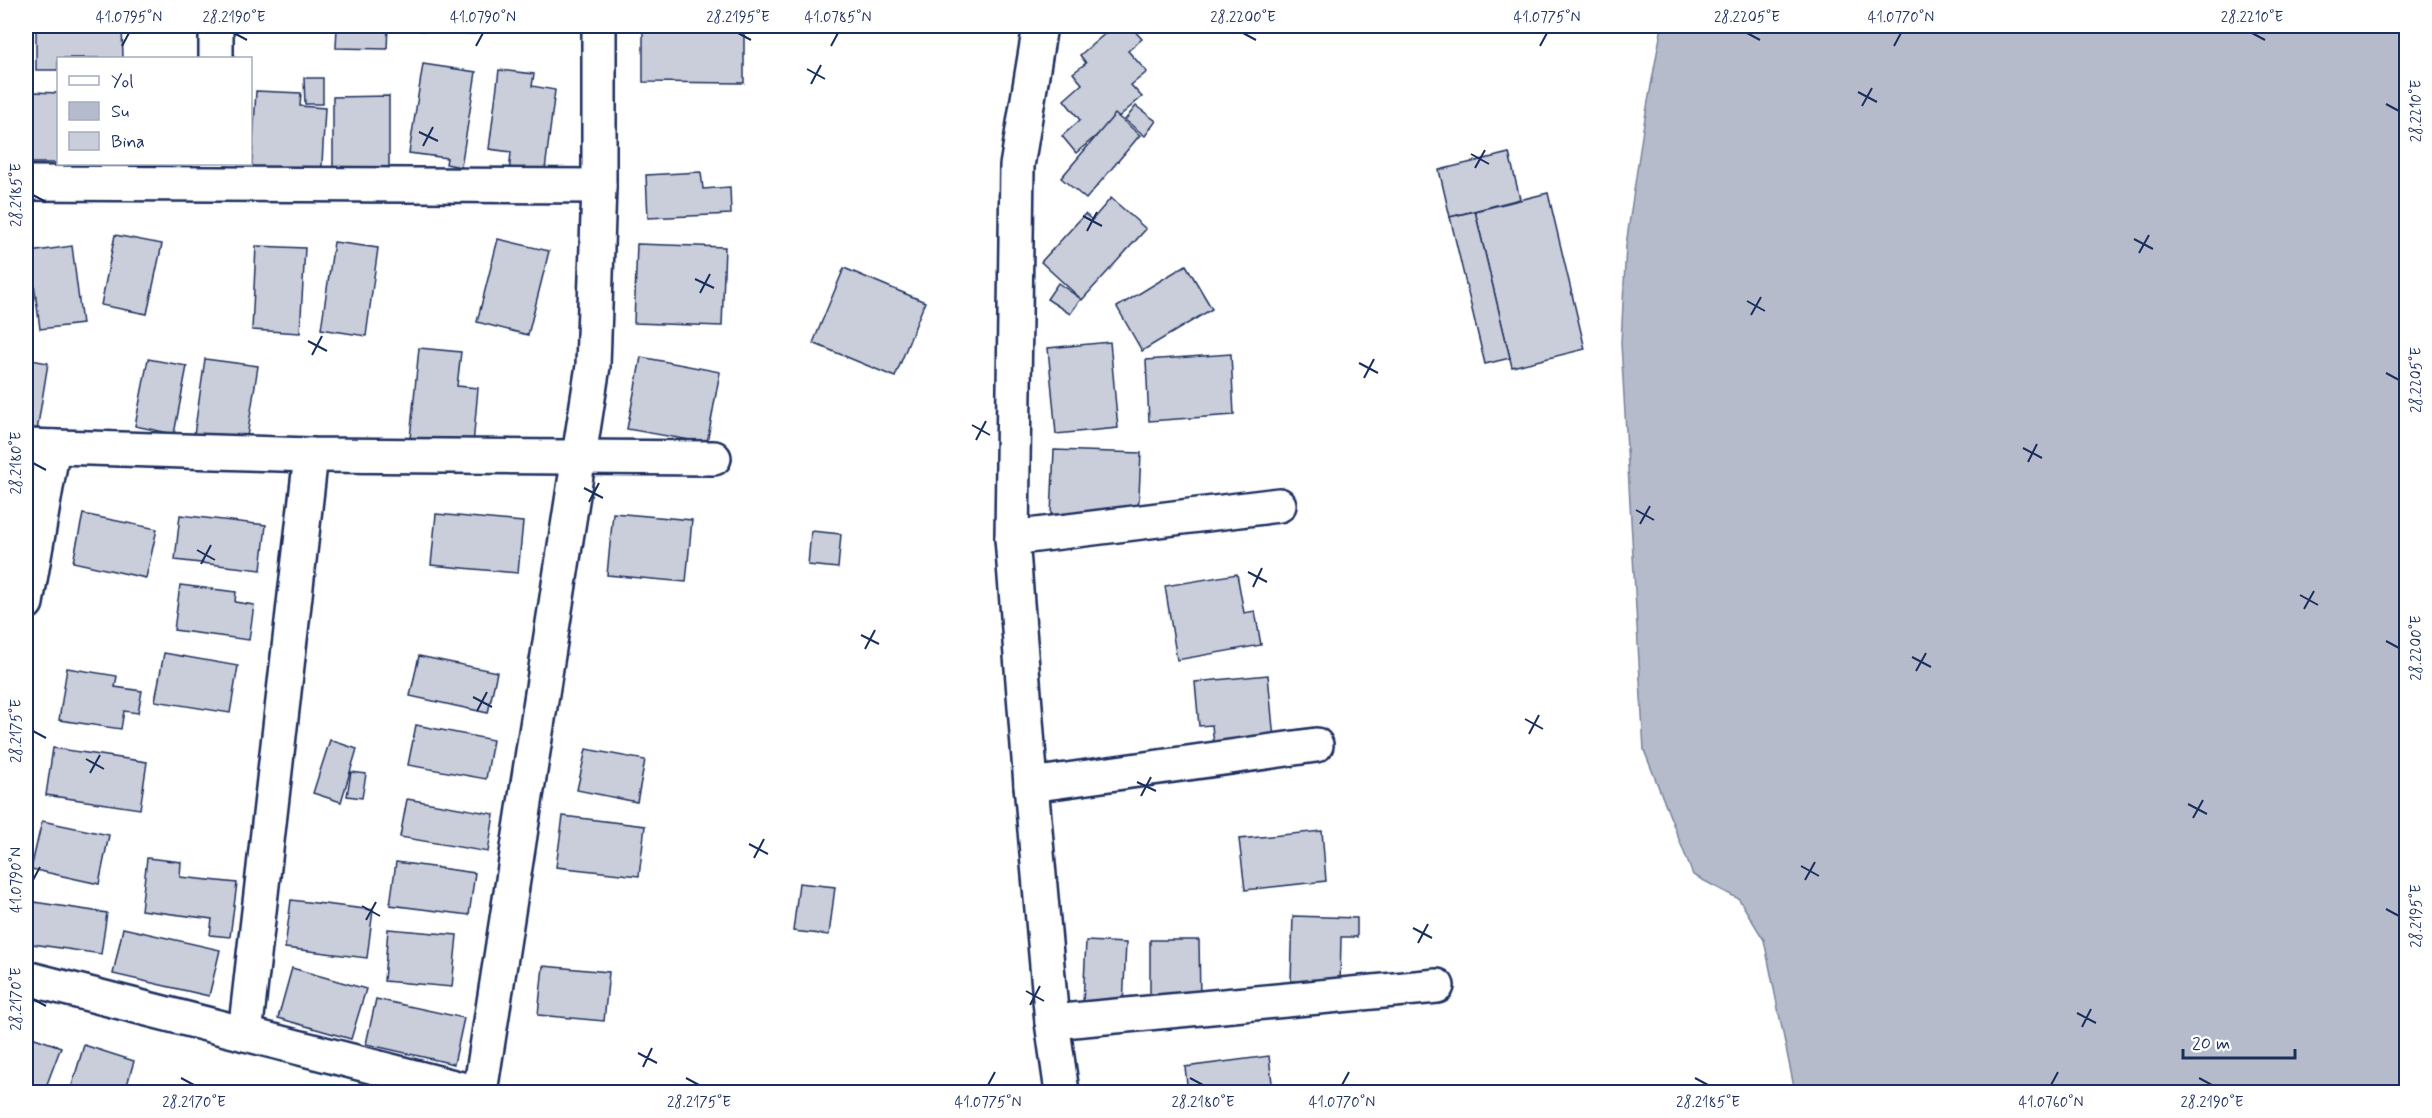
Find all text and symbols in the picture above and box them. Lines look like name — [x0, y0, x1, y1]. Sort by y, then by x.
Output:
text: 41.0795°N — [96, 8, 162, 28]
text: 28.2190°E — [202, 8, 266, 28]
text: 41.0790°N — [450, 8, 516, 28]
text: 28.2195°E — [706, 8, 770, 28]
text: 41.0785°N — [805, 8, 871, 28]
text: 28.2200°E — [1210, 8, 1276, 28]
text: 41.0775°N — [1513, 8, 1581, 28]
text: 28.2205°E — [1714, 8, 1780, 28]
text: 41.0770°N — [1868, 8, 1934, 28]
text: 28.2210°E — [2221, 8, 2283, 28]
legend — [57, 57, 252, 165]
text: Yol — [111, 70, 134, 94]
text: 28.2210°E — [2407, 80, 2427, 142]
text: Su — [111, 100, 129, 124]
text: Bina — [111, 130, 145, 154]
text: 28.2185°E — [7, 163, 27, 227]
text: 28.2205°E — [2407, 347, 2427, 413]
text: 28.2180°E — [7, 431, 27, 495]
text: 28.2200°E — [2407, 615, 2427, 681]
text: 28.2175°E — [7, 699, 27, 763]
text: 41.0790°N — [7, 847, 27, 913]
text: 28.2195°E — [2407, 884, 2427, 948]
text: 28.2170°E — [7, 967, 27, 1031]
scale bar — [2183, 1022, 2296, 1060]
text: 20 m — [2192, 1032, 2230, 1056]
text: 28.2170°E — [162, 1093, 226, 1113]
text: 28.2175°E — [667, 1093, 731, 1113]
text: 41.0775°N — [954, 1093, 1022, 1113]
text: 28.2180°E — [1171, 1093, 1235, 1113]
text: 41.0770°N — [1309, 1093, 1375, 1113]
text: 28.2185°E — [1676, 1093, 1740, 1113]
text: 41.0760°N — [2018, 1093, 2084, 1113]
text: 28.2190°E — [2180, 1093, 2244, 1113]

